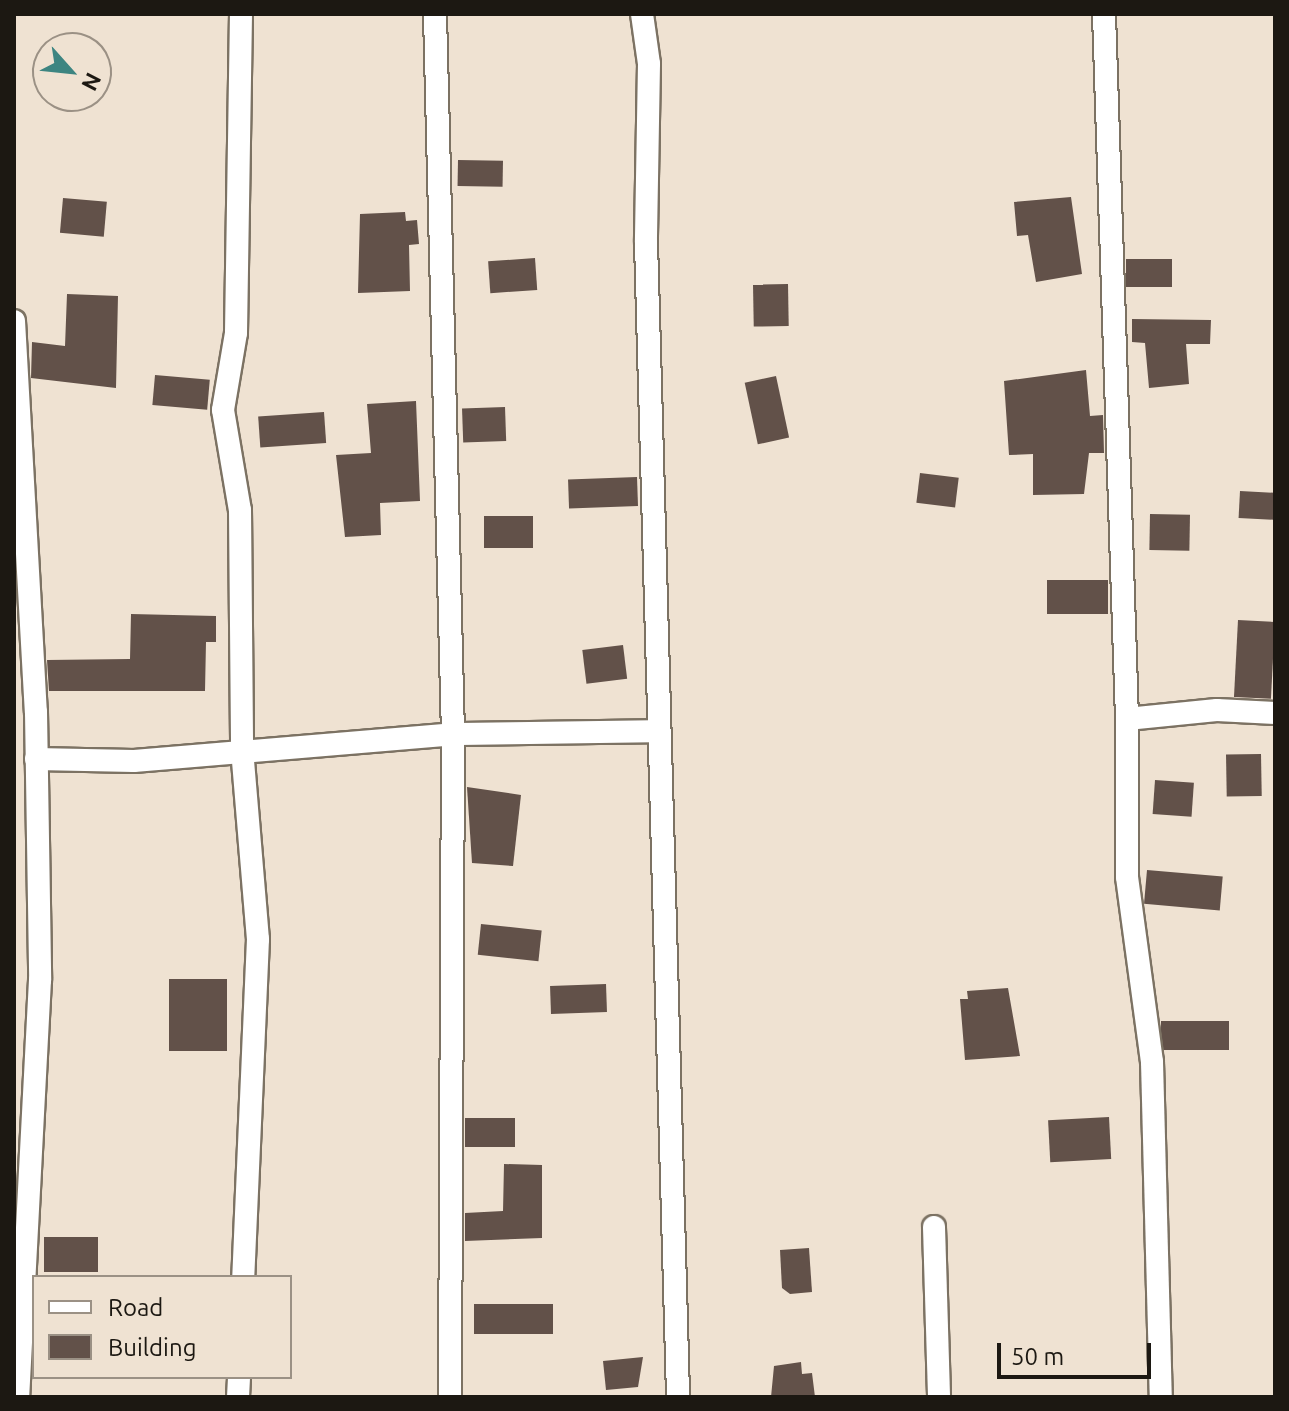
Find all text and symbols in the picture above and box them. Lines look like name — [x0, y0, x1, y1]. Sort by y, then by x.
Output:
north arrow — [32, 32, 112, 112]
text: N — [77, 69, 107, 95]
legend — [32, 1275, 292, 1379]
text: Road — [108, 1294, 163, 1321]
scale bar — [1001, 1327, 1155, 1377]
text: Building — [108, 1334, 196, 1361]
text: 50 m — [1011, 1343, 1064, 1370]

